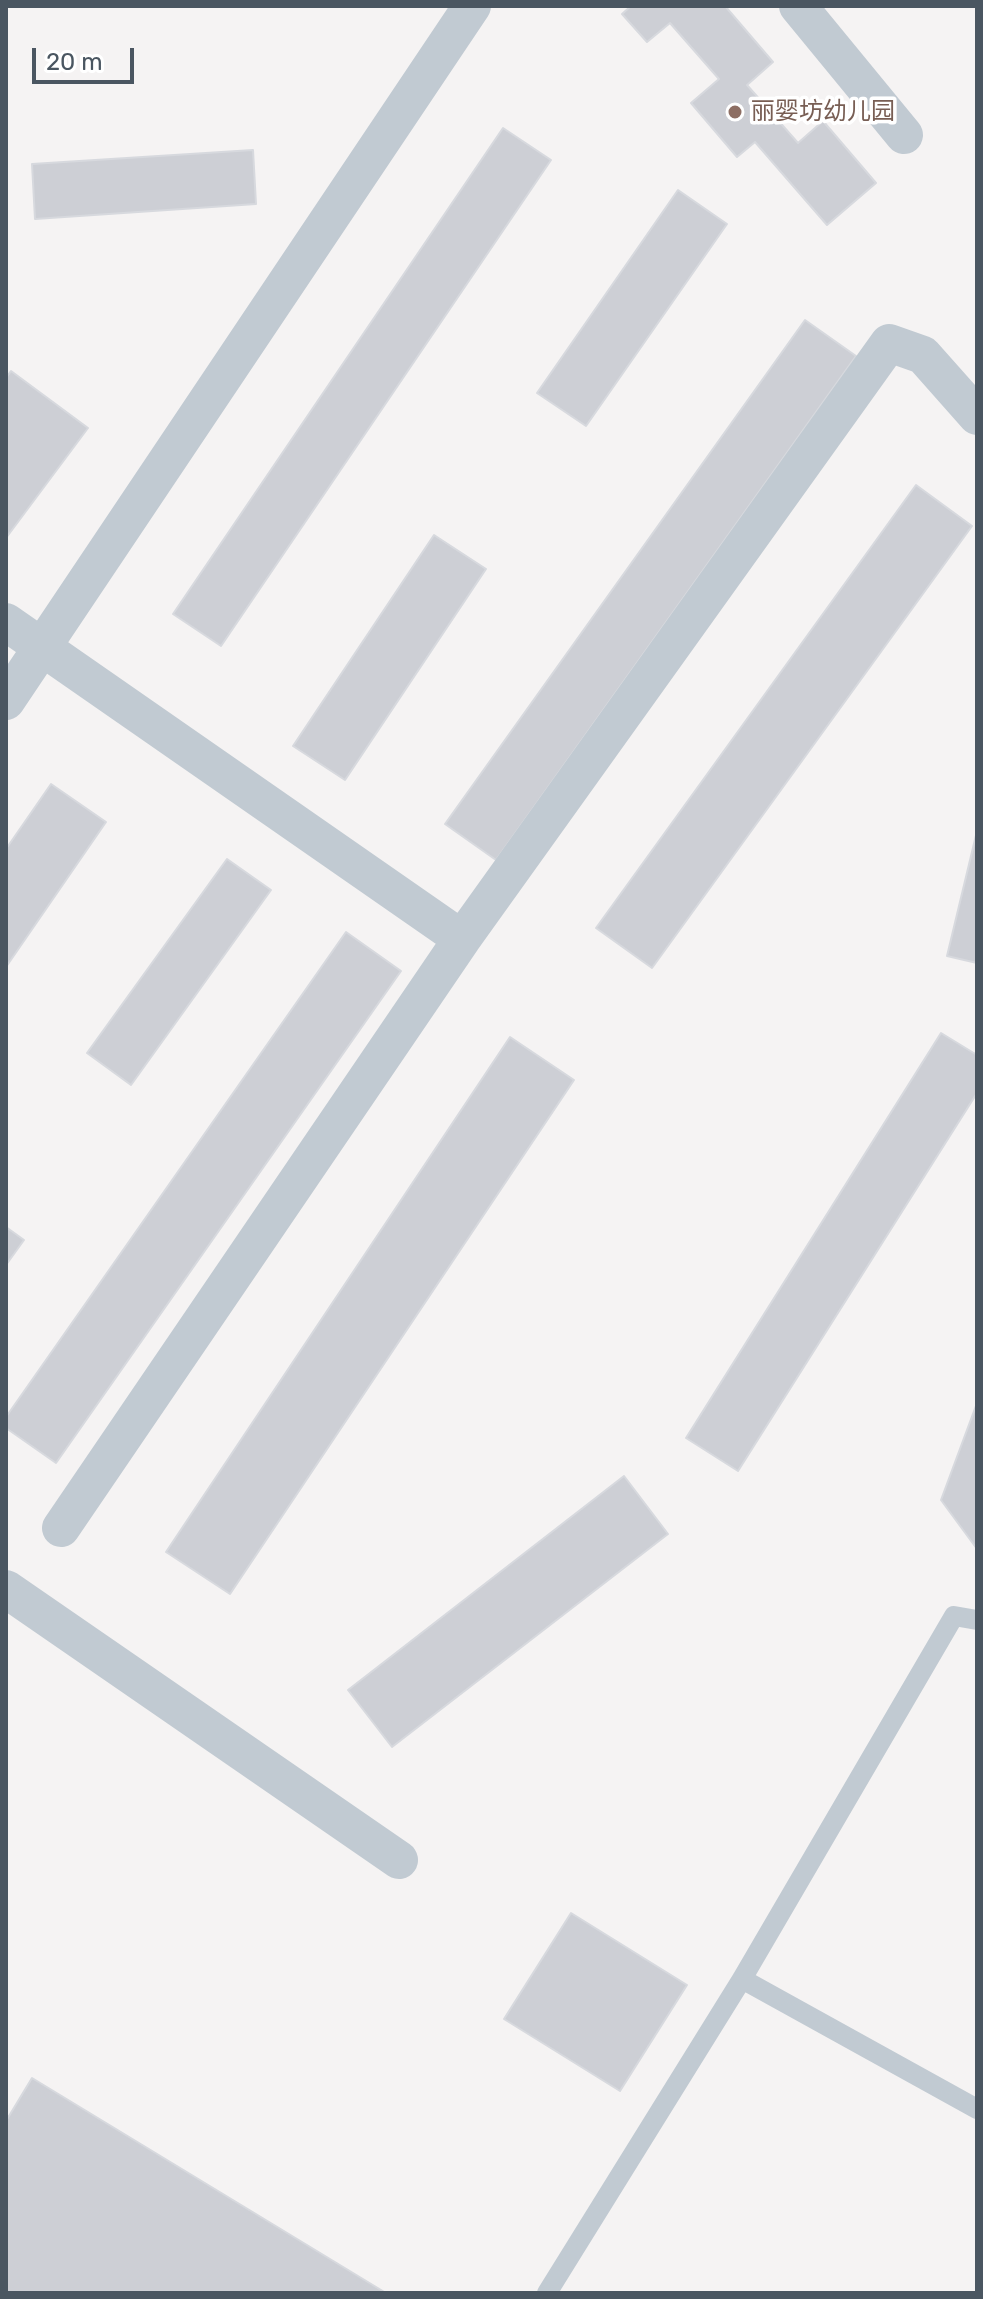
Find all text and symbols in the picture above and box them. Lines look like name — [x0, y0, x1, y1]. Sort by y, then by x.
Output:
scale bar — [36, 32, 138, 82]
text: 20 m — [46, 48, 103, 76]
place label: 丽婴坊幼儿园 — [751, 98, 895, 126]
marker: 丽婴坊幼儿园 — [726, 103, 744, 121]

